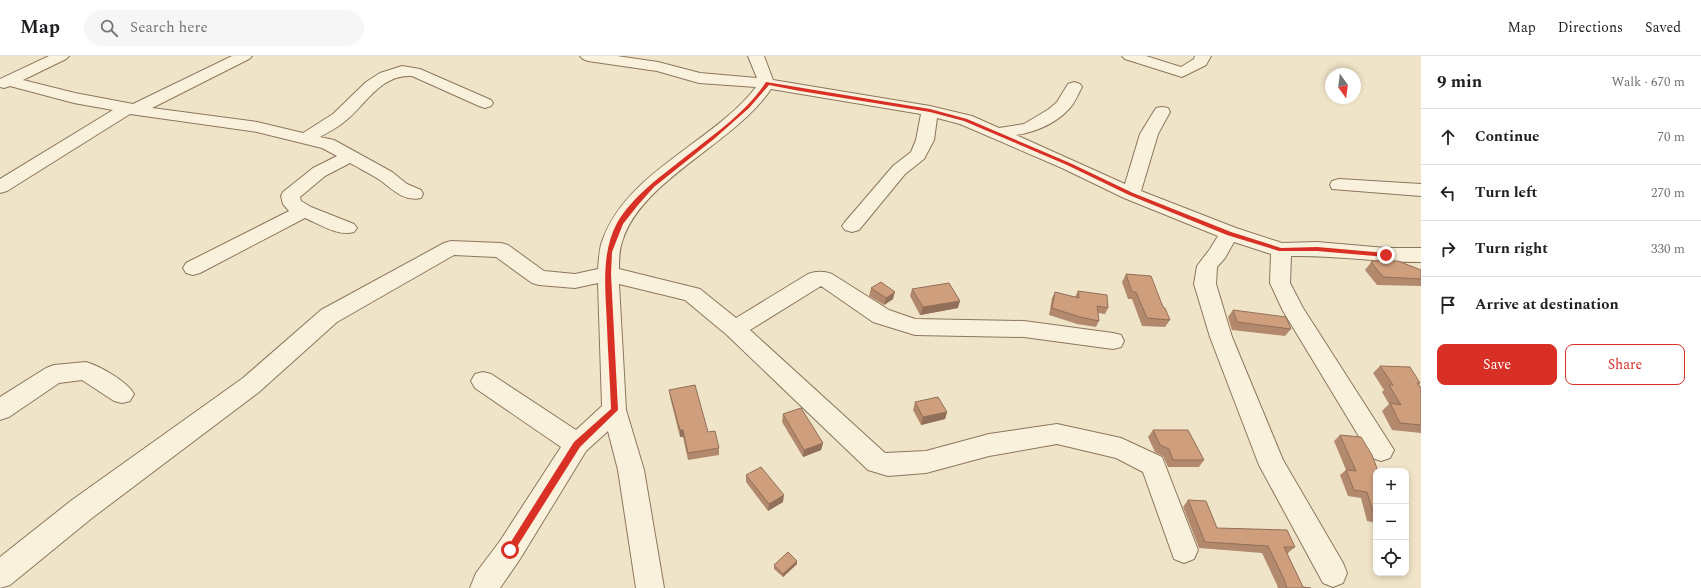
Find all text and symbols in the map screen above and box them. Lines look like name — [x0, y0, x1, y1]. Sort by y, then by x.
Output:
search box — [84, 10, 364, 46]
text: Map — [20, 13, 60, 42]
text: Search here — [130, 16, 208, 39]
icon: search — [98, 17, 120, 39]
text: Map — [1508, 17, 1536, 38]
text: Directions — [1558, 17, 1623, 38]
text: Saved — [1645, 17, 1681, 38]
north arrow — [1325, 68, 1361, 104]
text: 9 min — [1437, 69, 1482, 95]
text: Walk · 670 m — [1611, 72, 1685, 92]
text: Continue — [1475, 125, 1540, 148]
icon: ahead — [1437, 126, 1459, 148]
text: 70 m — [1658, 127, 1685, 147]
text: Turn left — [1475, 181, 1537, 204]
icon: left — [1437, 182, 1459, 204]
text: 270 m — [1651, 183, 1685, 203]
text: Turn right — [1475, 237, 1548, 260]
icon: right — [1437, 238, 1459, 260]
text: 330 m — [1651, 239, 1685, 259]
route end — [1377, 246, 1395, 264]
text: Arrive at destination — [1475, 293, 1619, 316]
icon: arrive — [1437, 294, 1459, 316]
button: Save — [1437, 344, 1557, 385]
button: Share — [1565, 344, 1685, 385]
map controls — [1373, 468, 1409, 576]
button: + — [1373, 468, 1409, 504]
button: − — [1373, 504, 1409, 540]
button: locate — [1373, 540, 1409, 576]
route start — [501, 541, 519, 559]

